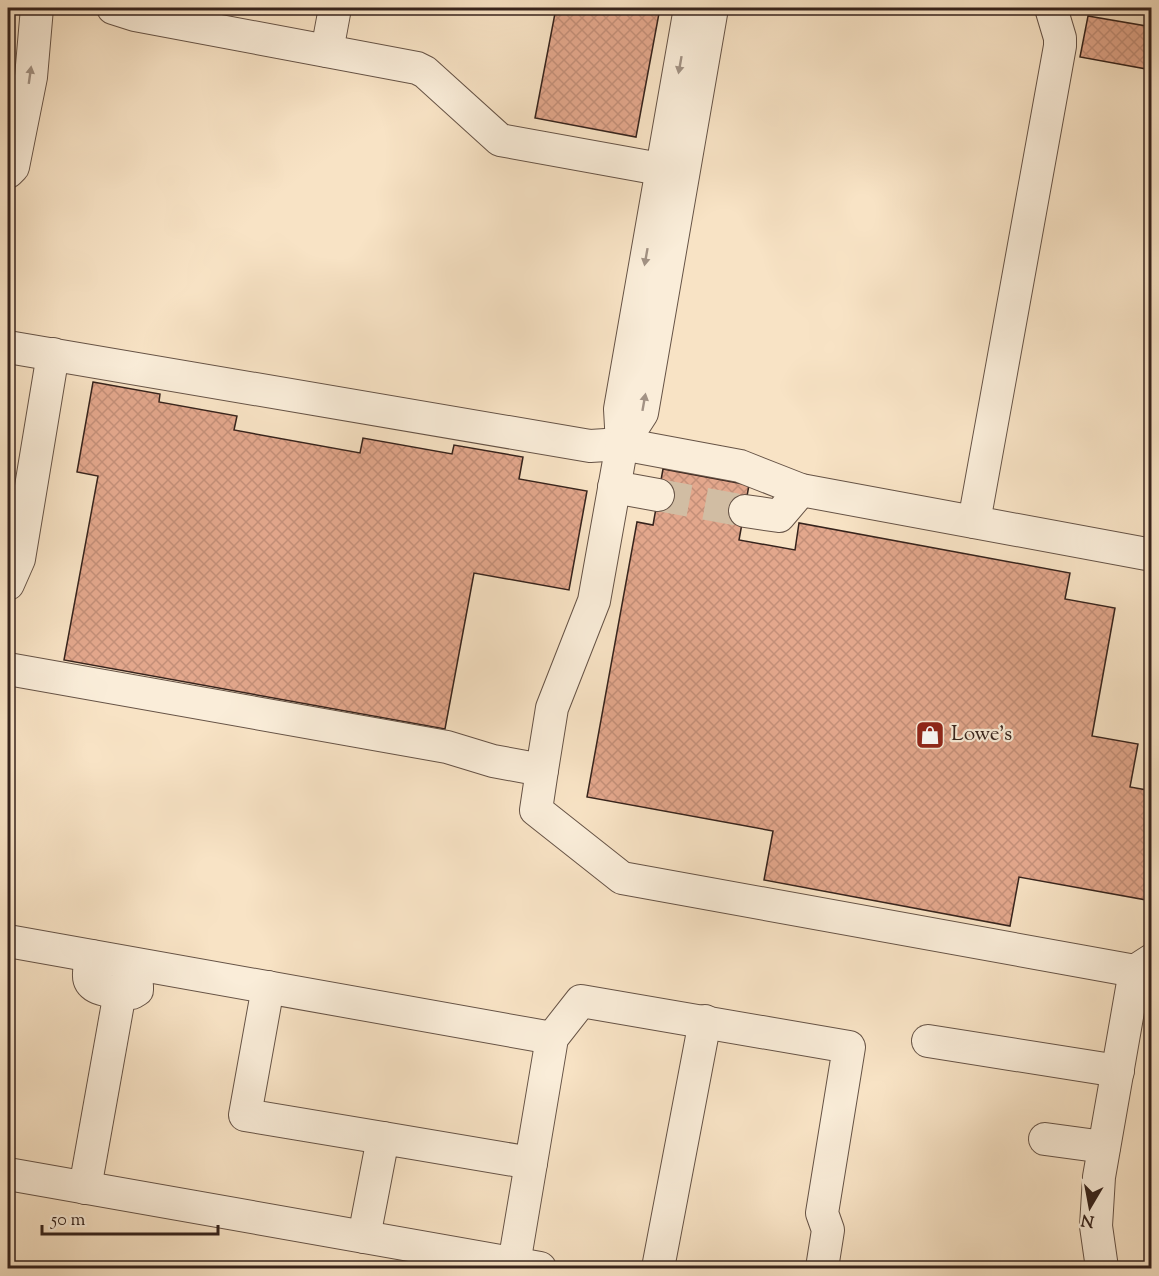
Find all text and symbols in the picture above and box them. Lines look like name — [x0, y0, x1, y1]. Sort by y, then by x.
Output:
one-way arrow — [675, 56, 684, 75]
one-way arrow — [26, 66, 35, 85]
one-way arrow — [641, 248, 650, 267]
one-way arrow — [640, 392, 649, 411]
shop icon: Lowe's — [914, 719, 946, 751]
place label: Lowe's — [951, 720, 1012, 750]
north arrow — [1060, 1177, 1120, 1237]
scale bar — [42, 1198, 218, 1236]
text: N — [1079, 1207, 1096, 1232]
text: 50 m — [50, 1208, 86, 1234]

